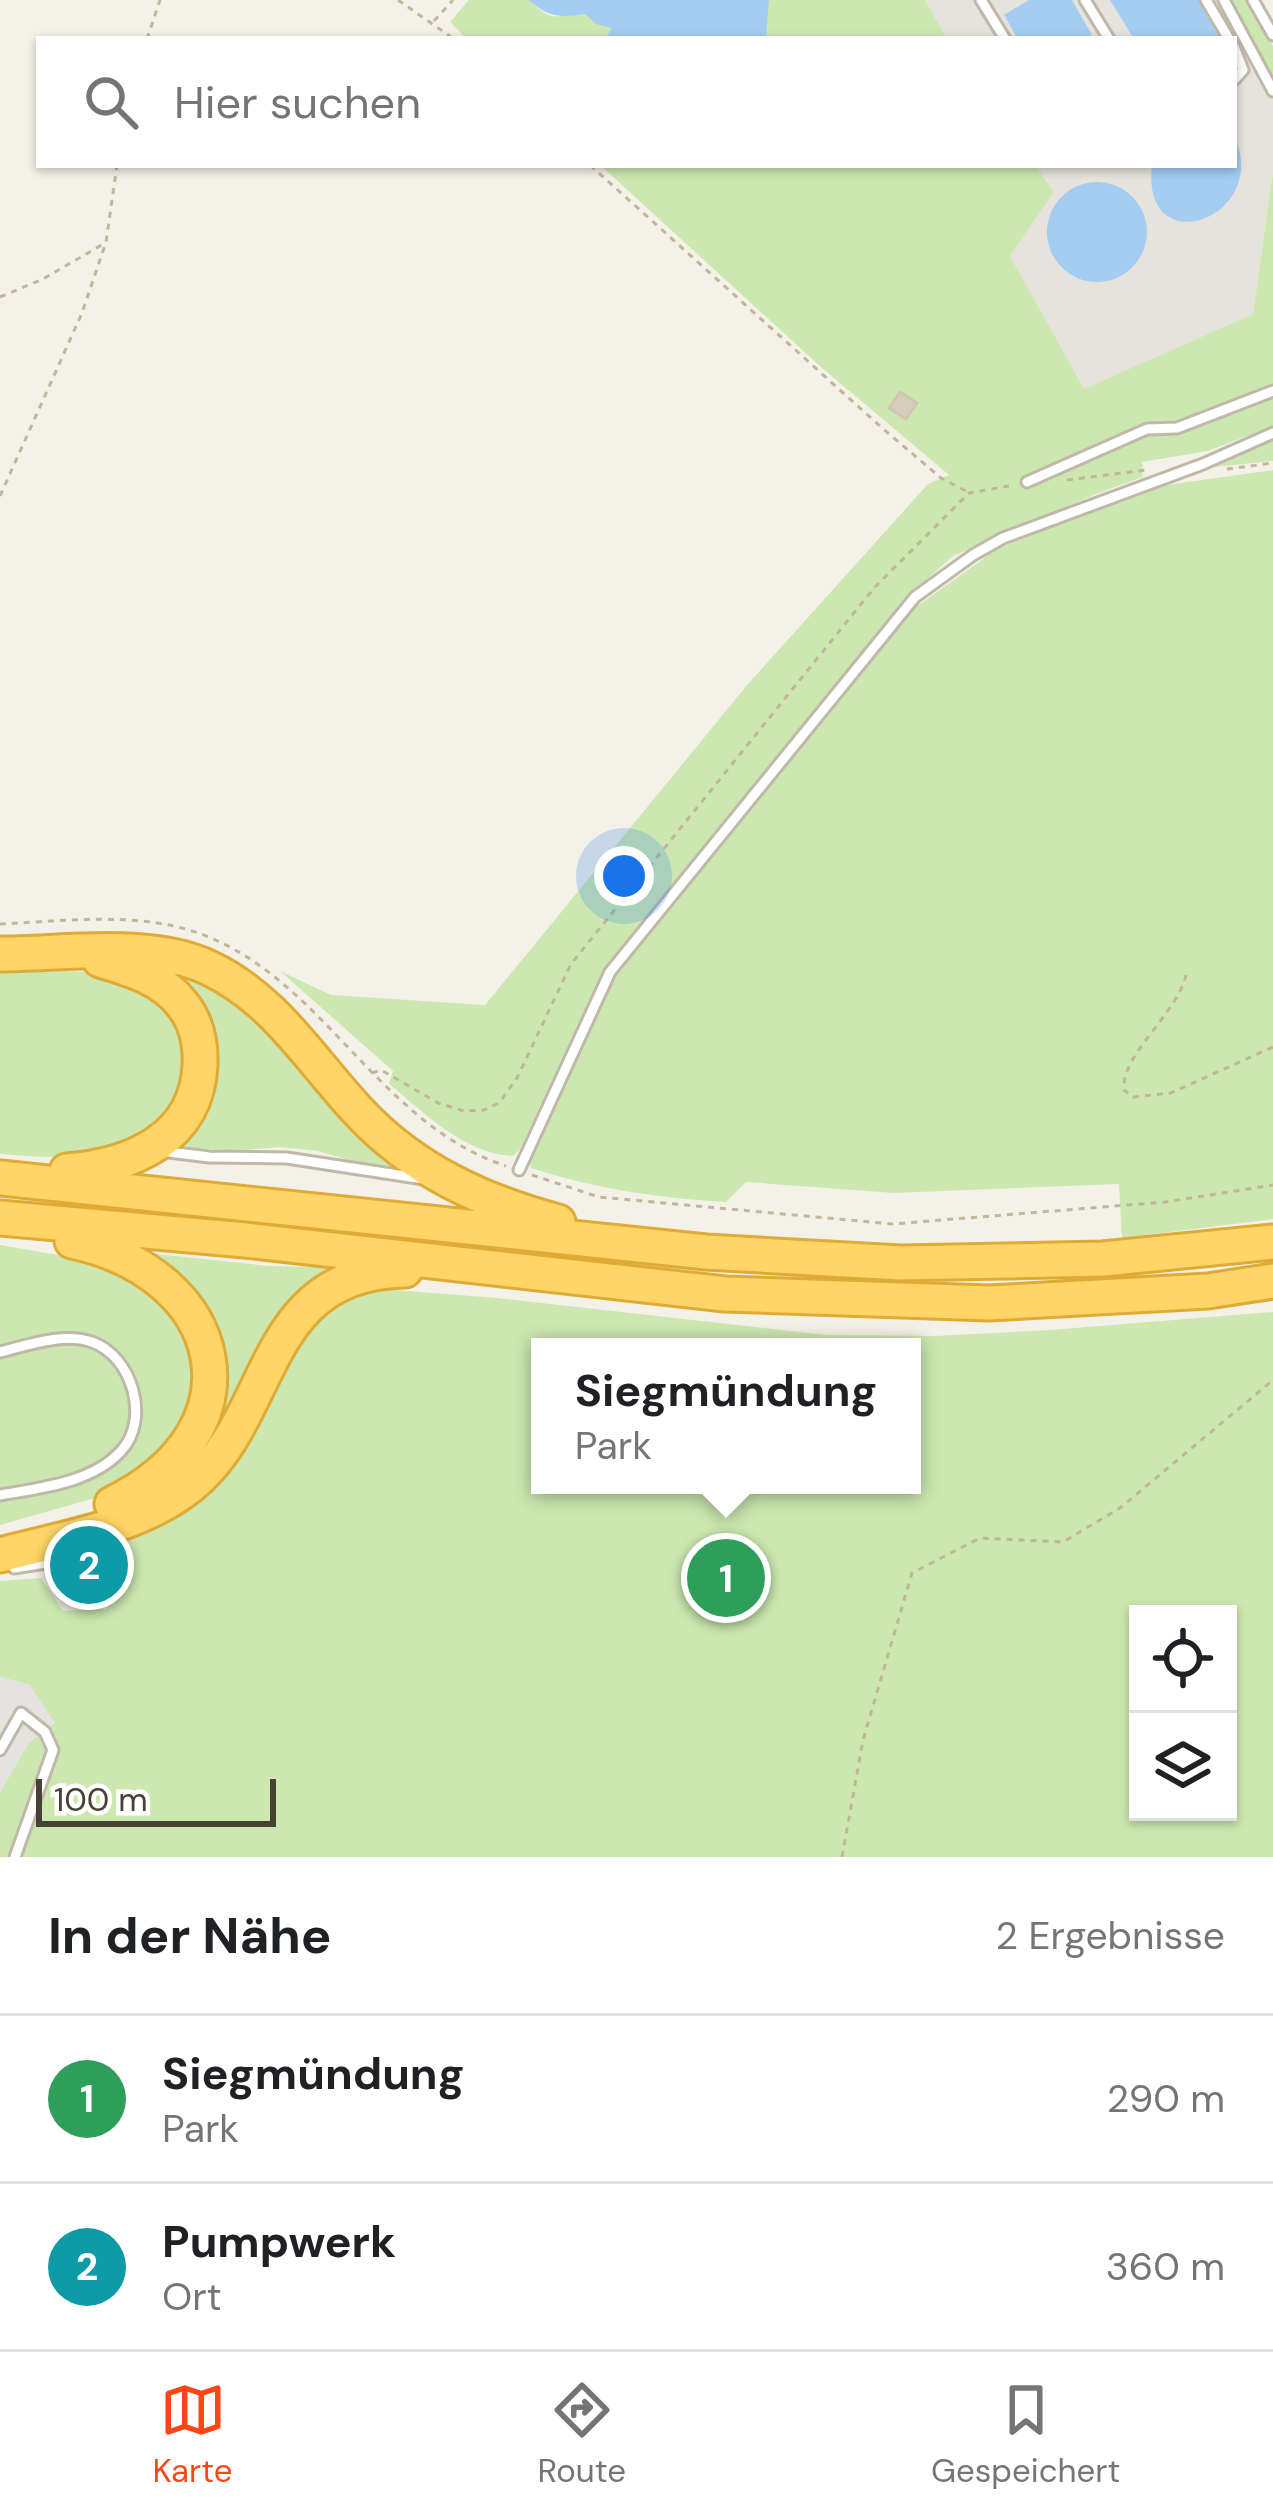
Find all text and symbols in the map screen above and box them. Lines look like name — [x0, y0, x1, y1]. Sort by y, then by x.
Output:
search box — [36, 36, 1237, 168]
icon: search — [78, 69, 144, 135]
text: Hier suchen — [174, 73, 421, 132]
your location — [594, 846, 654, 906]
popup — [531, 1338, 921, 1494]
text: Siegmündung — [575, 1361, 877, 1420]
text: Park — [575, 1420, 652, 1471]
pin: 2 — [50, 1520, 128, 1610]
pin: 1 — [687, 1533, 765, 1623]
map controls — [1129, 1605, 1237, 1821]
button: locate — [1129, 1605, 1237, 1713]
button: layers — [1129, 1713, 1237, 1821]
scale bar — [36, 1773, 276, 1826]
text: 100 m — [54, 1778, 148, 1821]
text: In der Nähe — [48, 1902, 332, 1969]
text: 2 Ergebnisse — [996, 1910, 1225, 1961]
text: Siegmündung — [162, 2044, 464, 2103]
text: 1 — [80, 2073, 94, 2124]
text: 290 m — [1107, 2073, 1225, 2124]
text: Park — [162, 2103, 239, 2154]
text: Pumpwerk — [162, 2212, 396, 2271]
text: 2 — [76, 2241, 98, 2292]
text: 360 m — [1106, 2241, 1225, 2292]
text: Ort — [162, 2271, 222, 2322]
tab: Karte — [153, 2377, 232, 2492]
tab: Route — [538, 2377, 626, 2492]
tab: Gespeichert — [931, 2377, 1120, 2492]

